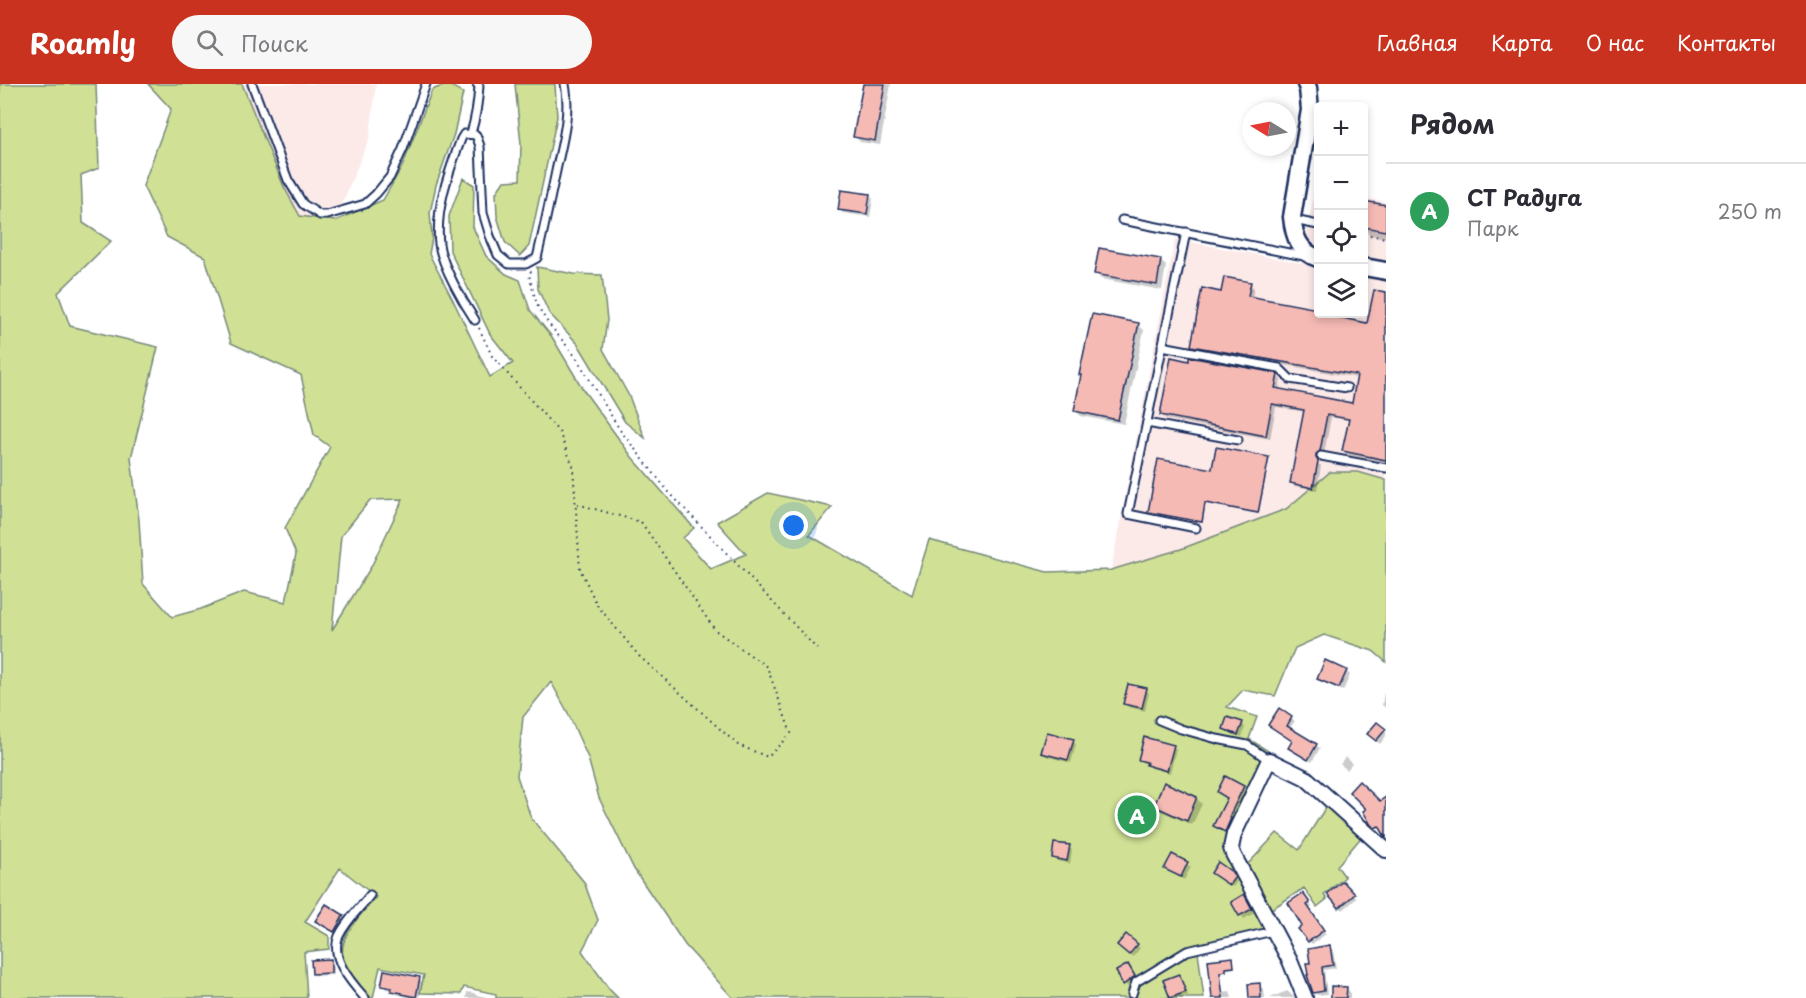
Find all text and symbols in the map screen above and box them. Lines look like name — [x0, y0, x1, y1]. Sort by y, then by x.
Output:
search box — [172, 15, 592, 69]
text: Roamly — [30, 21, 136, 64]
icon: search — [193, 26, 226, 59]
text: Поиск — [241, 26, 308, 59]
text: Главная — [1377, 26, 1458, 58]
text: Карта — [1491, 26, 1553, 58]
text: О нас — [1586, 26, 1644, 58]
text: Контакты — [1677, 26, 1776, 58]
north arrow — [1242, 102, 1296, 156]
map controls — [1314, 102, 1368, 318]
button: + — [1314, 102, 1368, 156]
text: Рядом — [1410, 104, 1495, 143]
button: − — [1314, 156, 1368, 210]
text: СТ Радуга — [1467, 180, 1582, 213]
text: A — [1422, 196, 1437, 226]
text: 250 m — [1718, 196, 1782, 226]
button: locate — [1314, 210, 1368, 264]
text: Парк — [1467, 213, 1519, 243]
button: layers — [1314, 264, 1368, 318]
your location — [779, 511, 808, 540]
pin: A — [1118, 792, 1156, 838]

